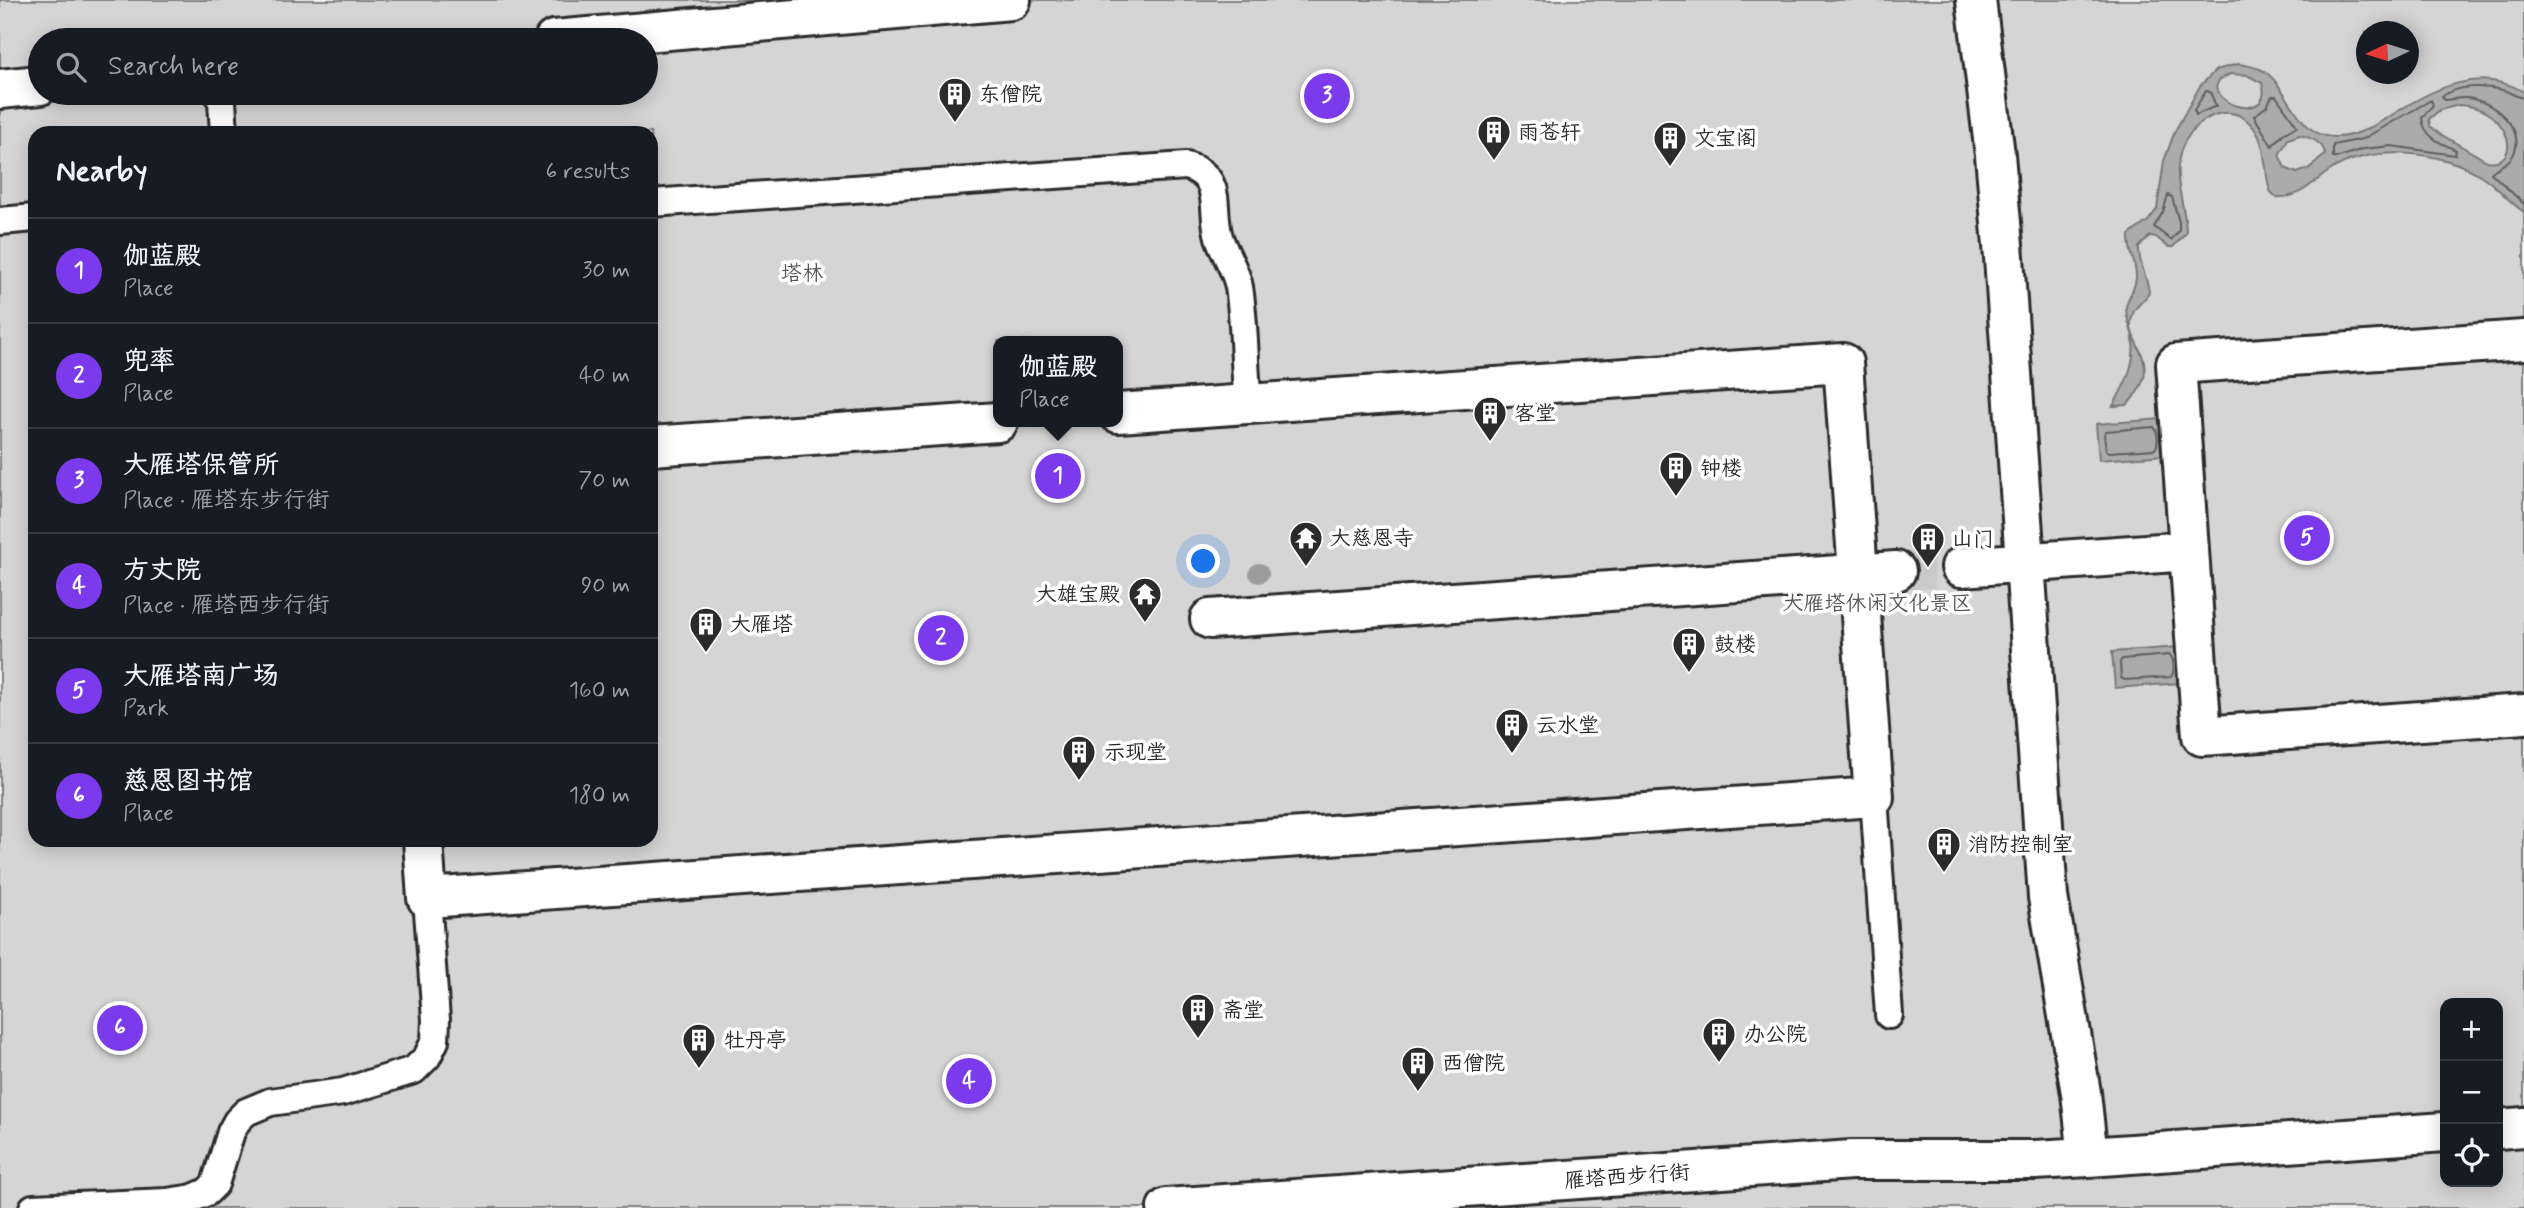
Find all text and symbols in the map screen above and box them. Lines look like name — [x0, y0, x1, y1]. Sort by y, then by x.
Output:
north arrow — [2356, 21, 2419, 84]
search box — [28, 28, 658, 105]
icon: search — [52, 48, 90, 86]
text: Search here — [108, 50, 239, 84]
pin: 3 — [1304, 70, 1350, 122]
building icon: 东僧院 — [936, 75, 974, 124]
place label: 东僧院 — [979, 81, 1042, 109]
building icon: 雨苍轩 — [1475, 113, 1513, 162]
place label: 雨苍轩 — [1518, 119, 1581, 147]
building icon: 文宝阁 — [1651, 119, 1689, 168]
place label: 文宝阁 — [1694, 125, 1757, 153]
text: Nearby — [56, 152, 147, 191]
text: 6 results — [546, 157, 630, 187]
text: 伽蓝殿 — [123, 240, 201, 274]
text: 1 — [74, 256, 84, 286]
text: 30 m — [582, 256, 630, 286]
park label: 塔林 — [781, 260, 823, 288]
text: Place — [123, 274, 174, 304]
popup — [993, 336, 1123, 427]
text: 兜率 — [123, 345, 175, 379]
text: 伽蓝殿 — [1019, 351, 1097, 385]
text: 2 — [73, 361, 85, 391]
text: 40 m — [579, 361, 630, 391]
text: Place — [123, 379, 174, 409]
text: Place — [1019, 385, 1070, 415]
building icon: 客堂 — [1471, 394, 1509, 443]
place label: 客堂 — [1514, 400, 1556, 428]
text: 大雁塔保管所 — [123, 449, 279, 483]
building icon: 钟楼 — [1657, 449, 1695, 498]
pin: 1 — [1035, 450, 1081, 502]
place label: 钟楼 — [1700, 455, 1742, 483]
text: 3 — [74, 466, 84, 496]
text: 70 m — [578, 466, 630, 496]
text: Place · 雁塔东步行街 — [123, 486, 329, 516]
pin: 5 — [2284, 512, 2330, 564]
temple icon: 大慈恩寺 — [1287, 519, 1325, 568]
building icon: 山门 — [1909, 520, 1947, 569]
place label: 大慈恩寺 — [1330, 525, 1414, 553]
place label: 山门 — [1952, 526, 1994, 554]
your location — [1186, 544, 1220, 578]
text: 方丈院 — [123, 554, 201, 588]
text: 4 — [72, 571, 86, 601]
text: 90 m — [581, 571, 630, 601]
temple icon: 大雄宝殿 — [1126, 575, 1164, 624]
place label: 大雄宝殿 — [1036, 581, 1120, 609]
park label: 大雁塔休闲文化景区 — [1783, 590, 1972, 618]
text: Place · 雁塔西步行街 — [123, 591, 329, 621]
building icon: 大雁塔 — [687, 605, 725, 654]
place label: 大雁塔 — [730, 611, 793, 639]
pin: 2 — [918, 612, 964, 664]
building icon: 鼓楼 — [1670, 625, 1708, 674]
place label: 鼓楼 — [1714, 631, 1756, 659]
text: 大雁塔南广场 — [123, 660, 279, 694]
text: 5 — [72, 676, 86, 706]
text: 160 m — [569, 676, 630, 706]
text: Park — [123, 694, 169, 724]
building icon: 云水堂 — [1493, 706, 1531, 755]
place label: 云水堂 — [1536, 712, 1599, 740]
building icon: 示现堂 — [1060, 733, 1098, 782]
place label: 示现堂 — [1104, 739, 1167, 767]
text: 慈恩图书馆 — [123, 765, 253, 799]
text: 6 — [73, 781, 85, 811]
text: 180 m — [569, 781, 630, 811]
text: Place — [123, 799, 174, 829]
building icon: 消防控制室 — [1925, 825, 1963, 874]
place label: 消防控制室 — [1968, 831, 2073, 859]
building icon: 斋堂 — [1179, 991, 1217, 1040]
place label: 斋堂 — [1222, 997, 1264, 1025]
map controls — [2440, 998, 2503, 1187]
button: + — [2440, 998, 2503, 1061]
pin: 6 — [97, 1002, 143, 1054]
building icon: 办公院 — [1700, 1015, 1738, 1064]
building icon: 牡丹亭 — [680, 1021, 718, 1070]
place label: 办公院 — [1744, 1021, 1807, 1049]
place label: 牡丹亭 — [724, 1027, 787, 1055]
building icon: 西僧院 — [1399, 1044, 1437, 1093]
place label: 西僧院 — [1442, 1050, 1505, 1078]
pin: 4 — [946, 1055, 992, 1107]
button: − — [2440, 1061, 2503, 1124]
button: locate — [2440, 1124, 2503, 1187]
street label: 雁塔西步行街 — [1563, 1159, 1691, 1195]

